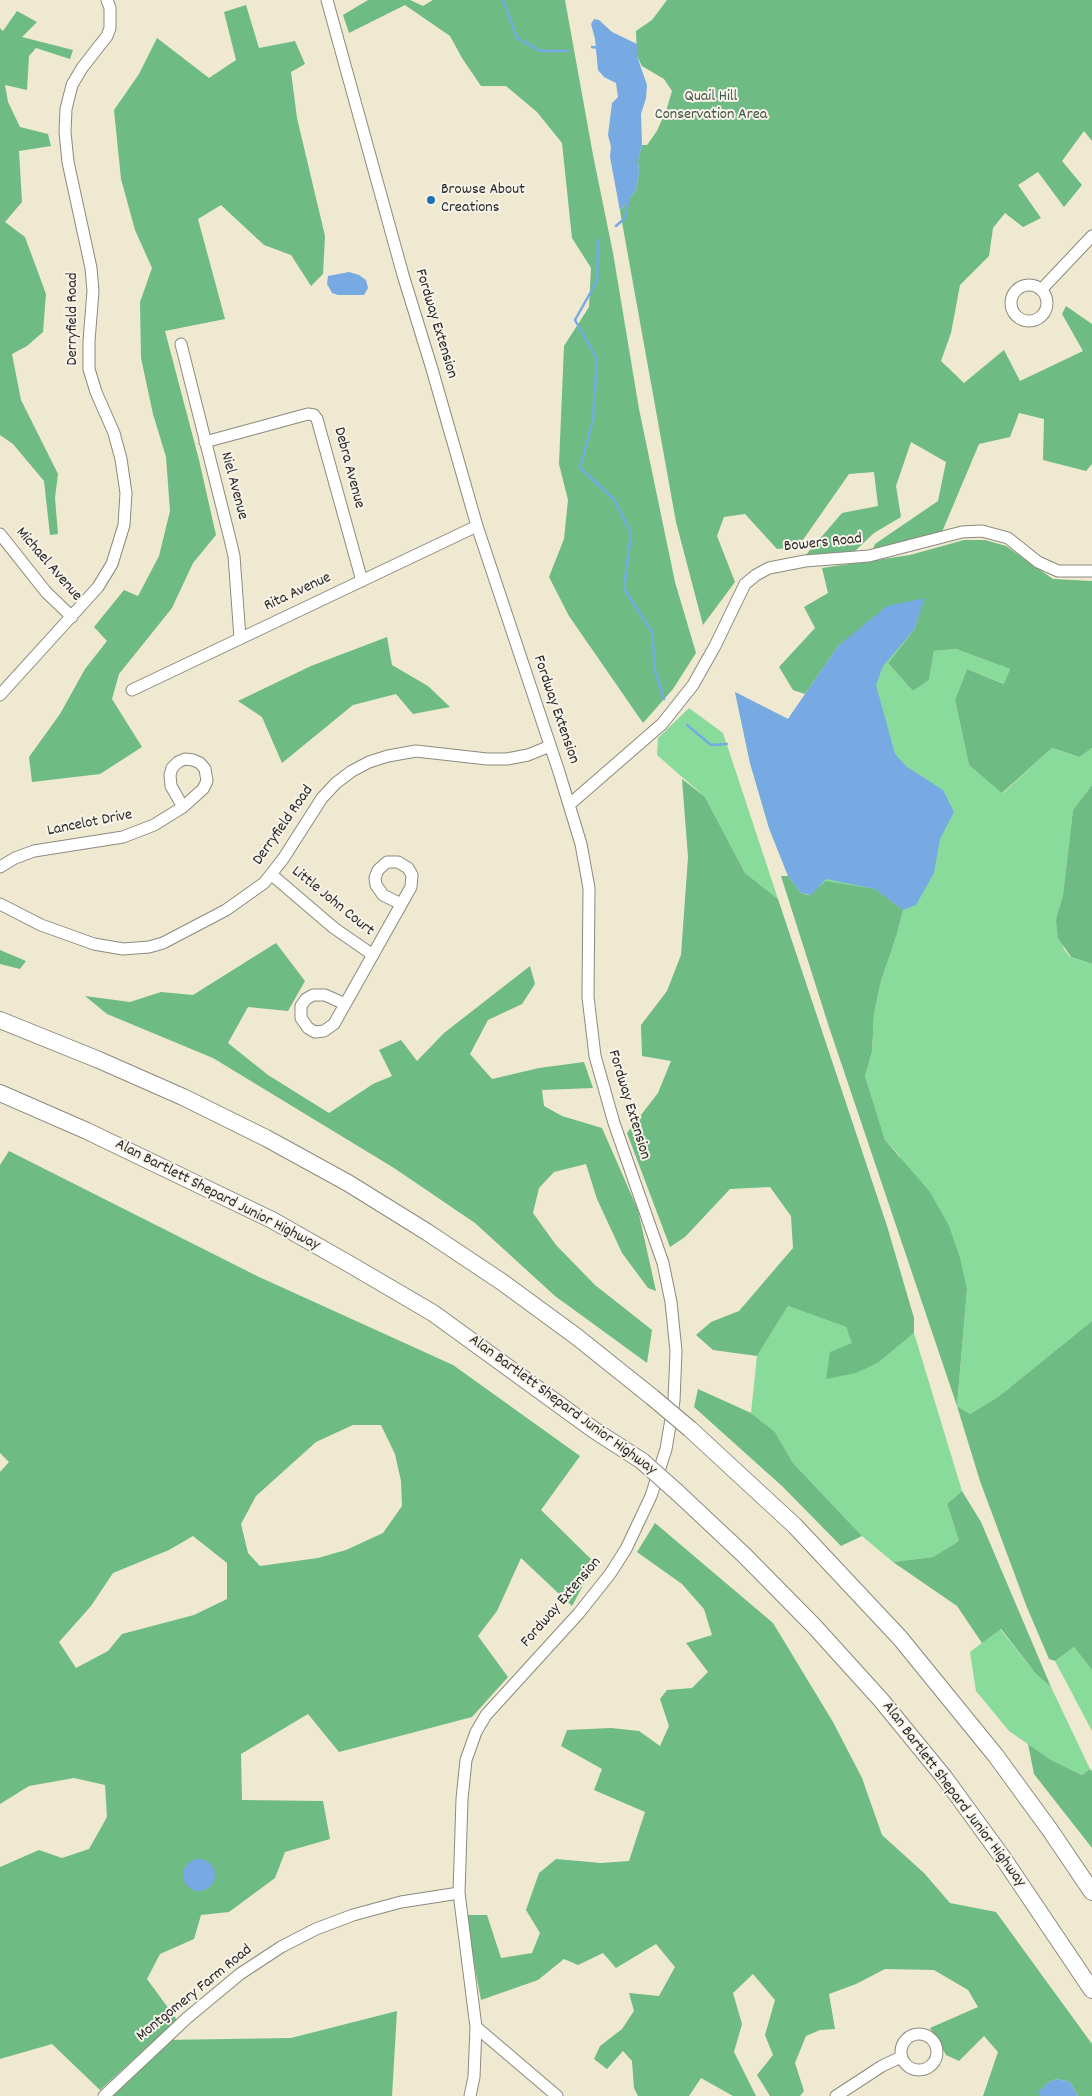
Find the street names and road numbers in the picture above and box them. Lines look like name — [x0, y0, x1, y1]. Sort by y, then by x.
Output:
street label: Fordway Extension — [409, 267, 461, 381]
street label: Derryfield Road — [64, 273, 84, 365]
street label: Debra Avenue — [328, 425, 368, 511]
street label: Niel Avenue — [215, 450, 251, 522]
street label: Michael Avenue — [11, 524, 85, 606]
street label: Bowers Road — [783, 530, 863, 558]
street label: Rita Avenue — [262, 569, 334, 617]
street label: Fordway Extension — [527, 653, 583, 767]
street label: Derryfield Road — [249, 782, 319, 870]
street label: Lancelot Drive — [46, 806, 134, 842]
street label: Little John Court — [287, 863, 377, 941]
street label: Fordway Extension — [602, 1048, 654, 1162]
street label: Alan Bartlett Shepard Junior Highway — [111, 1136, 323, 1256]
street label: Alan Bartlett Shepard Junior Highway — [464, 1331, 660, 1481]
street label: Fordway Extension — [518, 1554, 606, 1652]
street label: Alan Bartlett Shepard Junior Highway — [877, 1698, 1029, 1892]
street label: Montgomery Farm Road — [133, 1941, 257, 2047]

